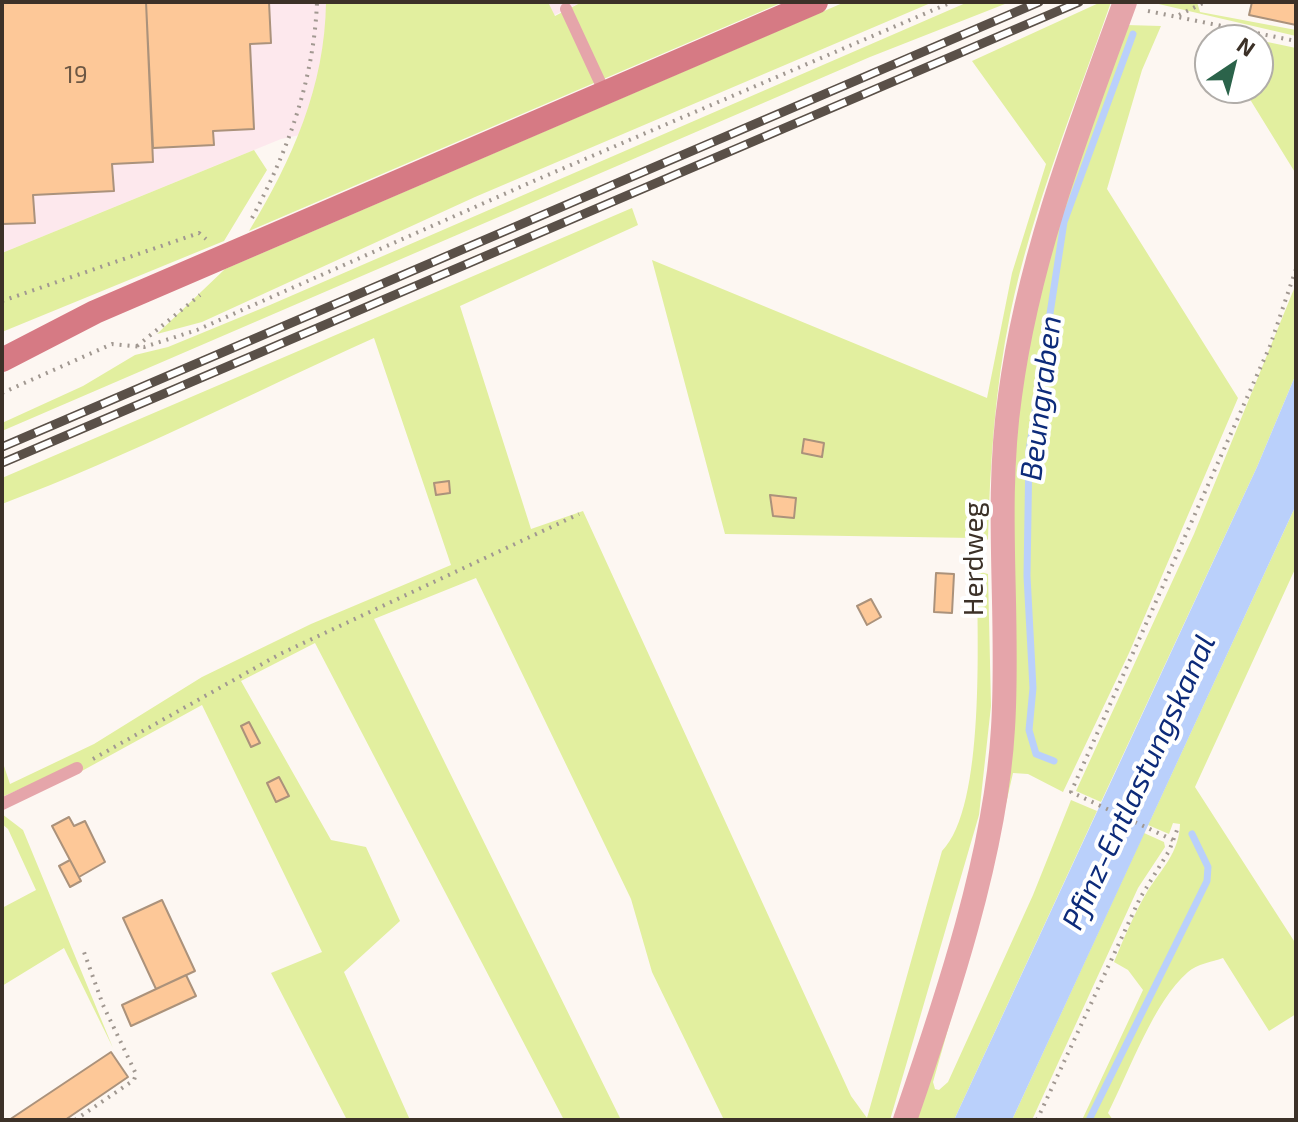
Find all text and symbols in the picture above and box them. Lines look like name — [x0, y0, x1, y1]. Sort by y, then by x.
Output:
north arrow — [1194, 24, 1274, 104]
text: N — [1233, 31, 1261, 61]
house number: 19 — [64, 61, 88, 89]
water label: Beungraben — [1013, 314, 1069, 482]
street label: Herdweg — [957, 502, 991, 616]
water label: Pfinz-Entlastungskanal — [1055, 629, 1223, 935]

